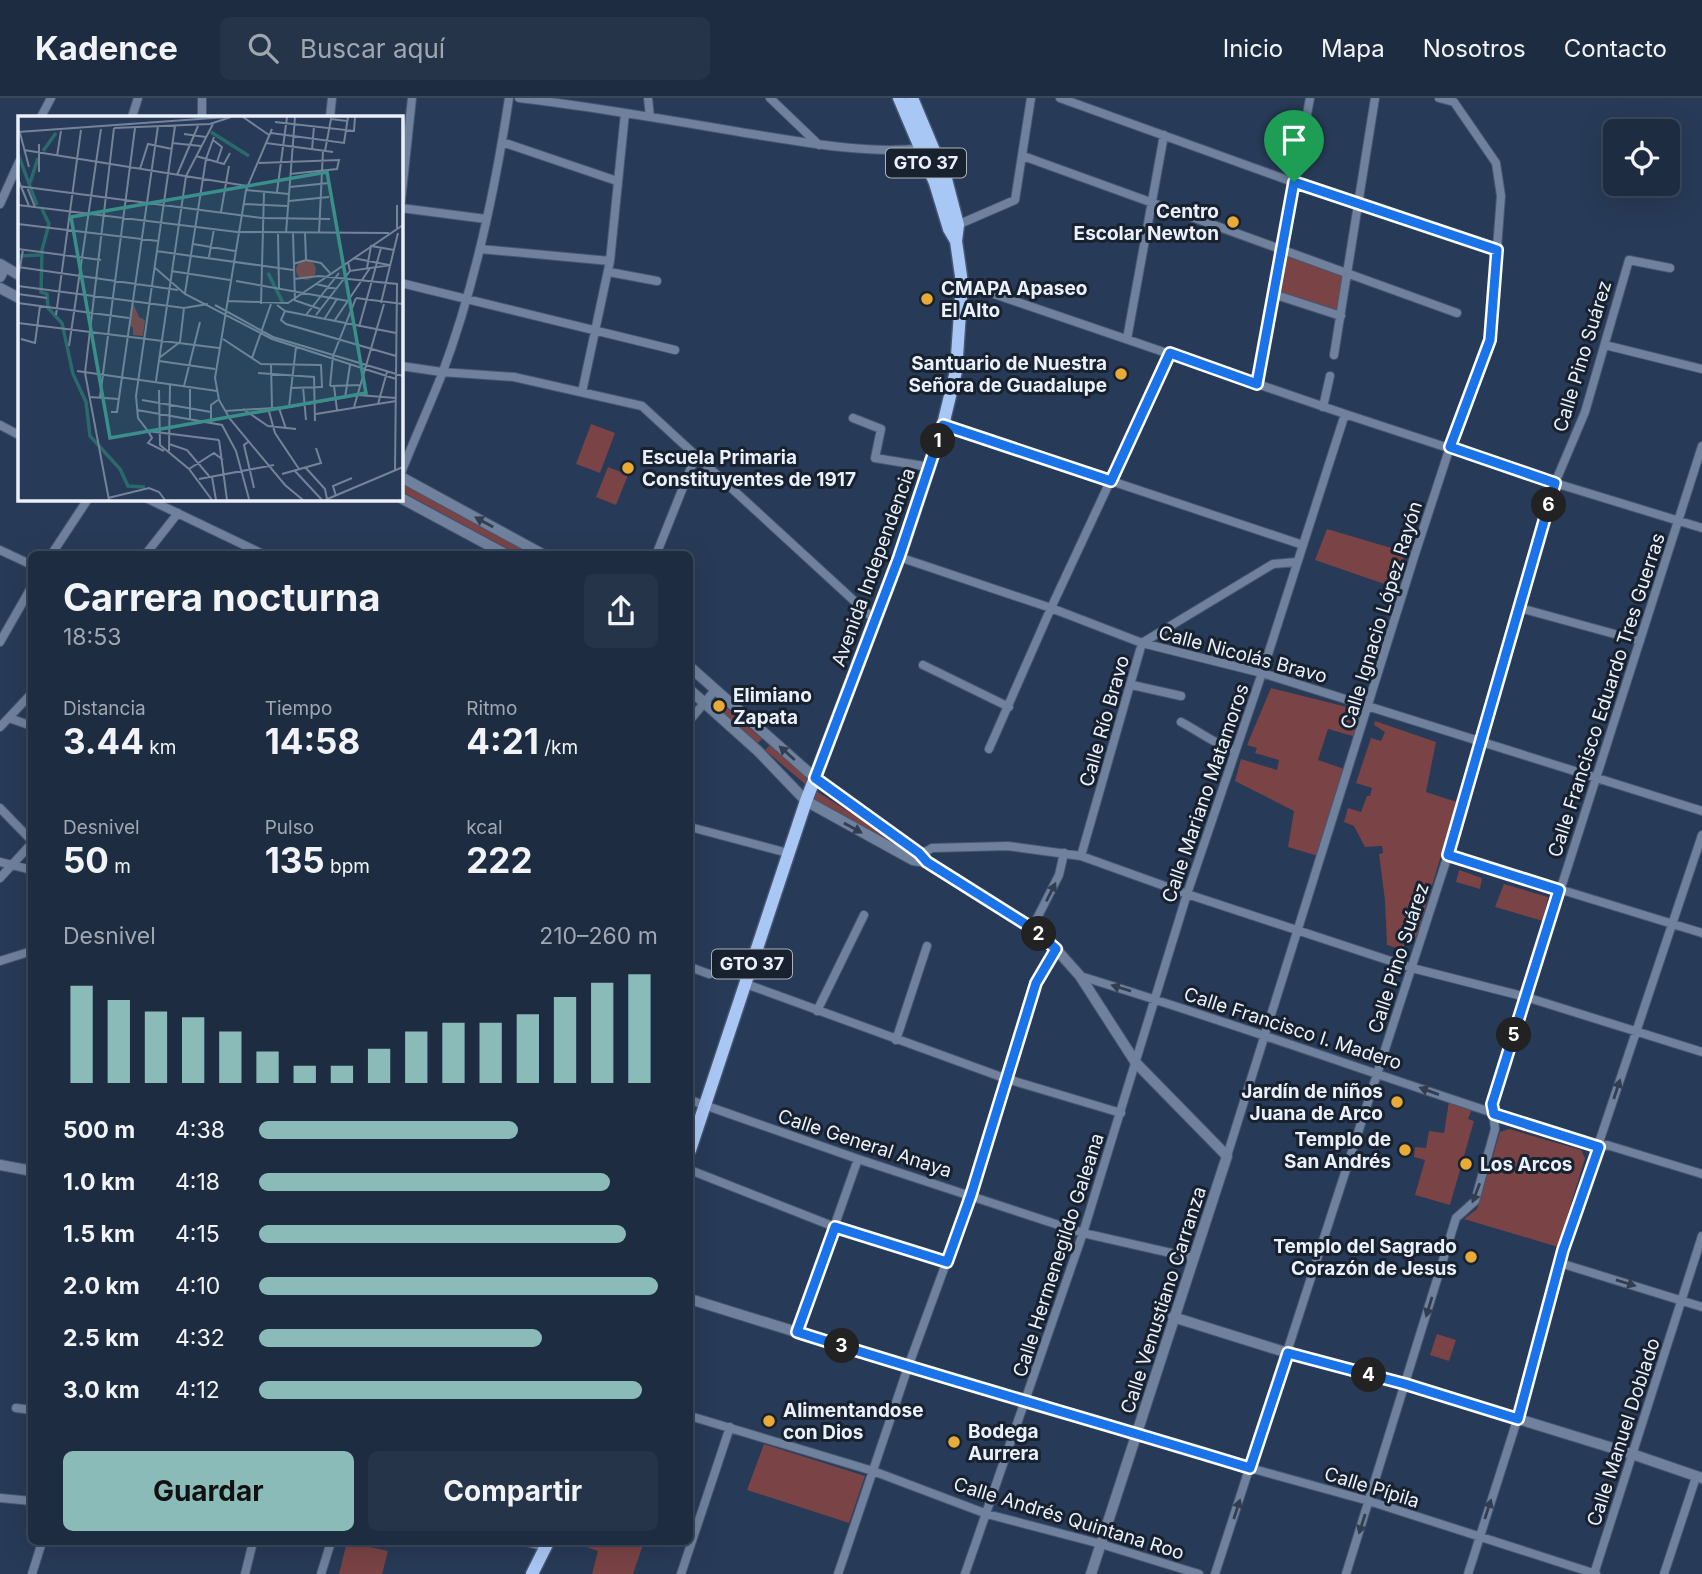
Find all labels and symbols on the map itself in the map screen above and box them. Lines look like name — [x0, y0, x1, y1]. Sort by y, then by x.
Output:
pin — [1264, 110, 1324, 182]
inset map — [18, 116, 402, 500]
road number: GTO 37 — [886, 149, 966, 178]
place label: Centro Escolar Newton — [1074, 200, 1219, 245]
marker: Centro Escolar Newton — [1225, 214, 1241, 230]
place label: CMAPA Apaseo El Alto — [941, 277, 1087, 322]
street label: Calle Pino Suárez — [1549, 278, 1616, 435]
marker: CMAPA Apaseo El Alto — [919, 291, 935, 307]
place label: Santuario de Nuestra Señora de Guadalupe — [909, 352, 1107, 397]
marker: Santuario de Nuestra Señora de Guadalupe — [1113, 366, 1129, 382]
pin: 1 — [920, 424, 956, 458]
place label: Escuela Primaria Constituyentes de 1917 — [642, 446, 856, 491]
marker: Escuela Primaria Constituyentes de 1917 — [620, 460, 636, 476]
street label: Avenida Independencia — [827, 465, 920, 670]
pin: 6 — [1532, 488, 1566, 522]
street label: Calle Ignacio López Rayón — [1336, 499, 1427, 732]
one-way arrow — [474, 516, 493, 528]
street label: Calle Francisco Eduardo Tres Guerras — [1543, 530, 1670, 860]
street label: Calle Nicolás Bravo — [1156, 621, 1330, 688]
street label: Calle Río Bravo — [1075, 653, 1134, 789]
street label: Calle Mariano Matamoros — [1157, 681, 1254, 906]
place label: Elimiano Zapata — [733, 684, 812, 729]
marker: Elimiano Zapata — [711, 698, 727, 714]
one-way arrow — [778, 745, 796, 761]
one-way arrow — [844, 822, 863, 834]
street label: Calle Pino Suárez — [1363, 880, 1434, 1036]
one-way arrow — [1045, 882, 1056, 902]
pin: 2 — [1021, 916, 1056, 952]
road number: GTO 37 — [712, 950, 792, 978]
street label: Calle Francisco I. Madero — [1181, 982, 1405, 1075]
one-way arrow — [1110, 983, 1131, 993]
pin: 5 — [1496, 1018, 1532, 1052]
one-way arrow — [1613, 1079, 1623, 1100]
place label: Jardín de niños Juana de Arco — [1241, 1080, 1383, 1125]
one-way arrow — [1419, 1085, 1440, 1096]
marker: Jardín de niños Juana de Arco — [1389, 1094, 1405, 1110]
street label: Calle General Anaya — [775, 1104, 955, 1182]
place label: Templo de San Andrés — [1284, 1128, 1391, 1173]
street label: Calle Hermenegildo Galeana — [1008, 1130, 1109, 1380]
marker: Templo de San Andrés — [1397, 1142, 1413, 1158]
place label: Los Arcos — [1480, 1153, 1572, 1176]
marker: Los Arcos — [1458, 1156, 1474, 1172]
one-way arrow — [1470, 1183, 1481, 1204]
street label: Calle Venustiano Carranza — [1116, 1184, 1211, 1417]
place label: Templo del Sagrado Corazón de Jesus — [1273, 1235, 1457, 1280]
marker: Templo del Sagrado Corazón de Jesus — [1463, 1249, 1479, 1265]
one-way arrow — [1615, 1278, 1636, 1289]
one-way arrow — [1423, 1297, 1433, 1318]
pin: 3 — [824, 1328, 860, 1364]
street label: Calle Manuel Doblado — [1582, 1335, 1665, 1529]
pin: 4 — [1352, 1358, 1386, 1392]
place label: Alimentandose con Dios — [783, 1399, 923, 1444]
marker: Alimentandose con Dios — [761, 1413, 777, 1429]
place label: Bodega Aurrera — [968, 1420, 1039, 1465]
marker: Bodega Aurrera — [946, 1434, 962, 1450]
street label: Calle Pípila — [1321, 1462, 1422, 1513]
street label: Calle Andrés Quintana Roo — [951, 1472, 1187, 1565]
one-way arrow — [1483, 1498, 1494, 1519]
one-way arrow — [1232, 1499, 1243, 1520]
one-way arrow — [1356, 1514, 1367, 1535]

